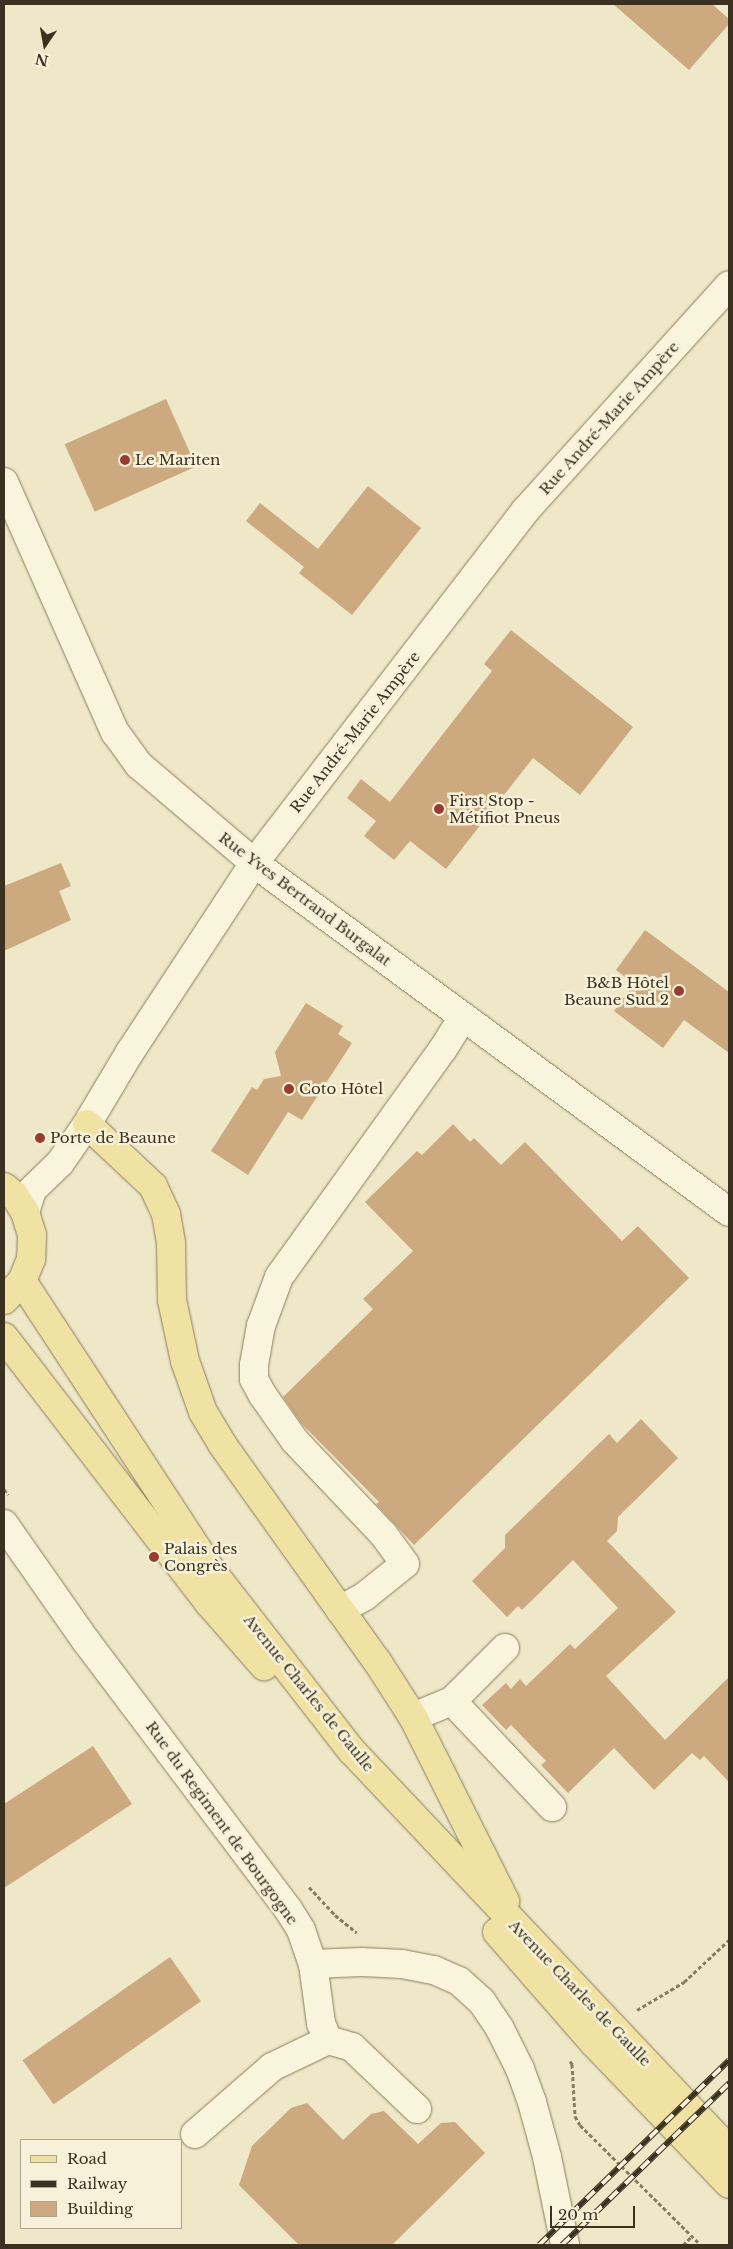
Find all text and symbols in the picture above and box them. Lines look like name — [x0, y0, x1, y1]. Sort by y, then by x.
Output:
north arrow — [20, 20, 70, 70]
text: N — [34, 50, 50, 70]
street label: Rue André-Marie Ampère — [535, 337, 683, 499]
place label: Le Mariten — [135, 451, 220, 469]
marker: Le Mariten — [119, 454, 131, 466]
street label: Rue André-Marie Ampère — [286, 647, 424, 817]
place label: First Stop - Métifiot Pneus — [449, 791, 560, 826]
marker: First Stop - Métifiot Pneus — [433, 803, 445, 815]
street label: Rue Yves Bertrand Burgalat — [215, 828, 395, 970]
place label: B&B Hôtel Beaune Sud 2 — [564, 973, 669, 1008]
marker: B&B Hôtel Beaune Sud 2 — [673, 985, 685, 997]
place label: Coto Hôtel — [299, 1080, 383, 1098]
marker: Coto Hôtel — [283, 1083, 295, 1095]
place label: Porte de Beaune — [50, 1129, 176, 1147]
marker: Porte de Beaune — [34, 1132, 46, 1144]
place label: Palais des Congrès — [164, 1539, 237, 1574]
marker: Palais des Congrès — [148, 1551, 160, 1563]
street label: Avenue Charles de Gaulle — [240, 1611, 378, 1775]
street label: Rue du Regiment de Bourgogne — [142, 1718, 302, 1928]
street label: Avenue Charles de Gaulle — [505, 1916, 655, 2070]
legend — [20, 2139, 182, 2229]
text: Road — [67, 2149, 107, 2168]
text: Railway — [67, 2174, 127, 2193]
scale bar — [553, 2196, 638, 2228]
text: Building — [67, 2199, 133, 2218]
text: 20 m — [558, 2205, 598, 2224]

